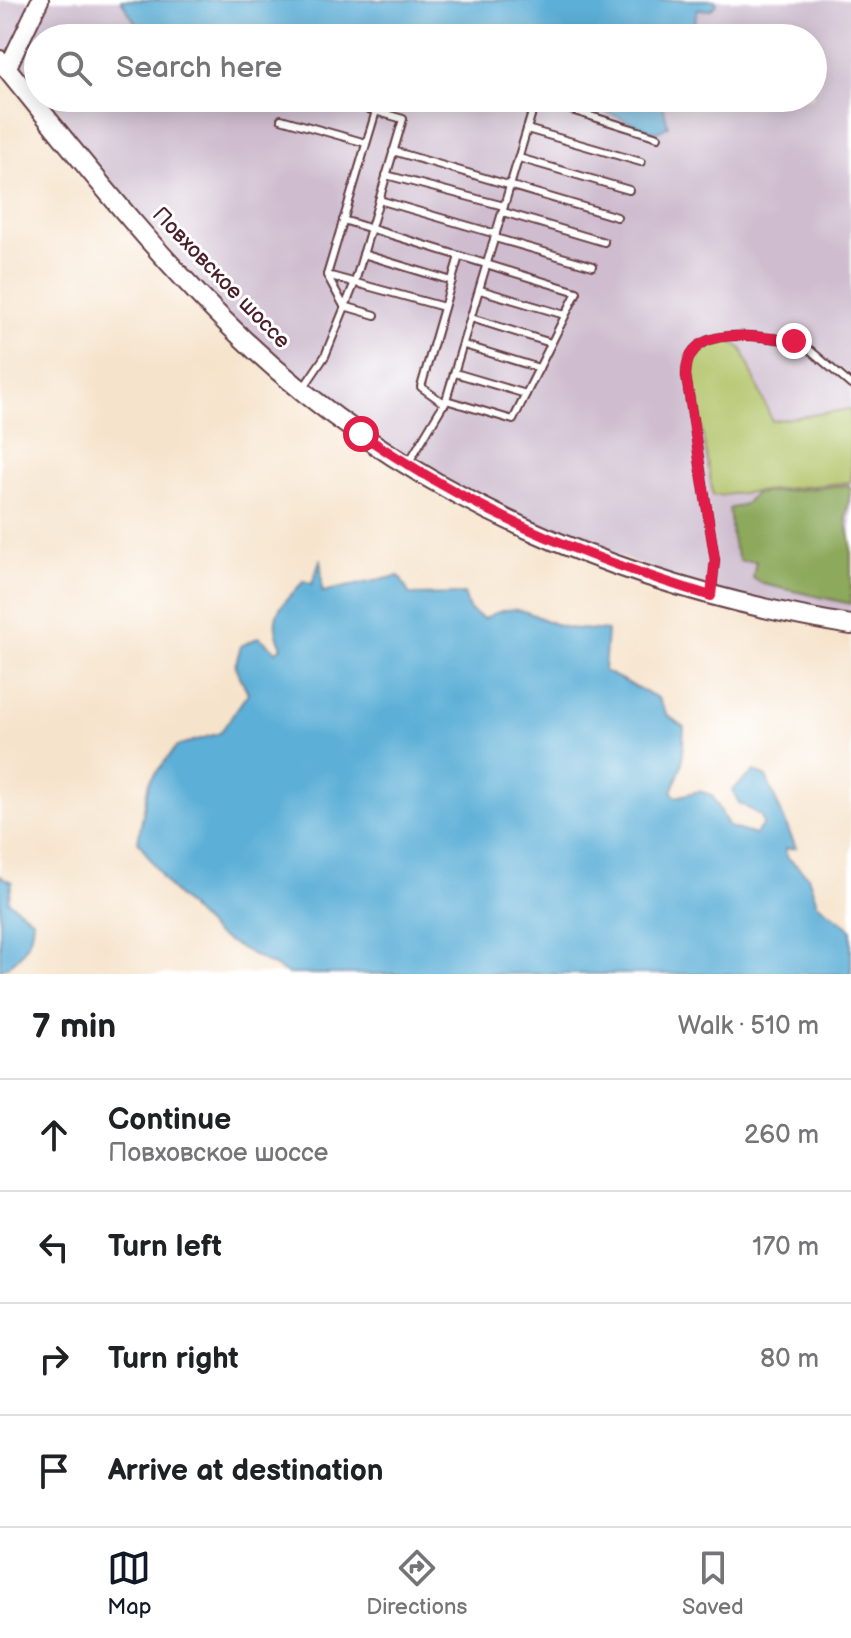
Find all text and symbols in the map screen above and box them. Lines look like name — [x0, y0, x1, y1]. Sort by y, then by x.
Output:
search box — [24, 24, 827, 112]
icon: search — [52, 46, 96, 90]
text: Search here — [116, 50, 282, 86]
street label: Повховское шоссе — [147, 202, 295, 354]
route end — [776, 323, 812, 359]
route start — [343, 416, 379, 452]
text: 7 min — [32, 1006, 116, 1047]
text: Walk · 510 m — [678, 1011, 819, 1042]
text: Continue — [108, 1102, 231, 1138]
icon: ahead — [32, 1113, 76, 1157]
text: 260 m — [744, 1120, 819, 1151]
text: Повховское шоссе — [108, 1138, 328, 1169]
icon: left — [32, 1225, 76, 1269]
text: Turn left — [108, 1229, 222, 1265]
text: 170 m — [752, 1232, 819, 1263]
icon: right — [32, 1337, 76, 1381]
text: Turn right — [108, 1341, 239, 1377]
text: 80 m — [760, 1344, 819, 1375]
icon: arrive — [32, 1449, 76, 1493]
text: Arrive at destination — [108, 1453, 384, 1489]
tab: Map — [107, 1546, 152, 1621]
tab: Directions — [366, 1546, 467, 1621]
tab: Saved — [682, 1546, 744, 1621]

